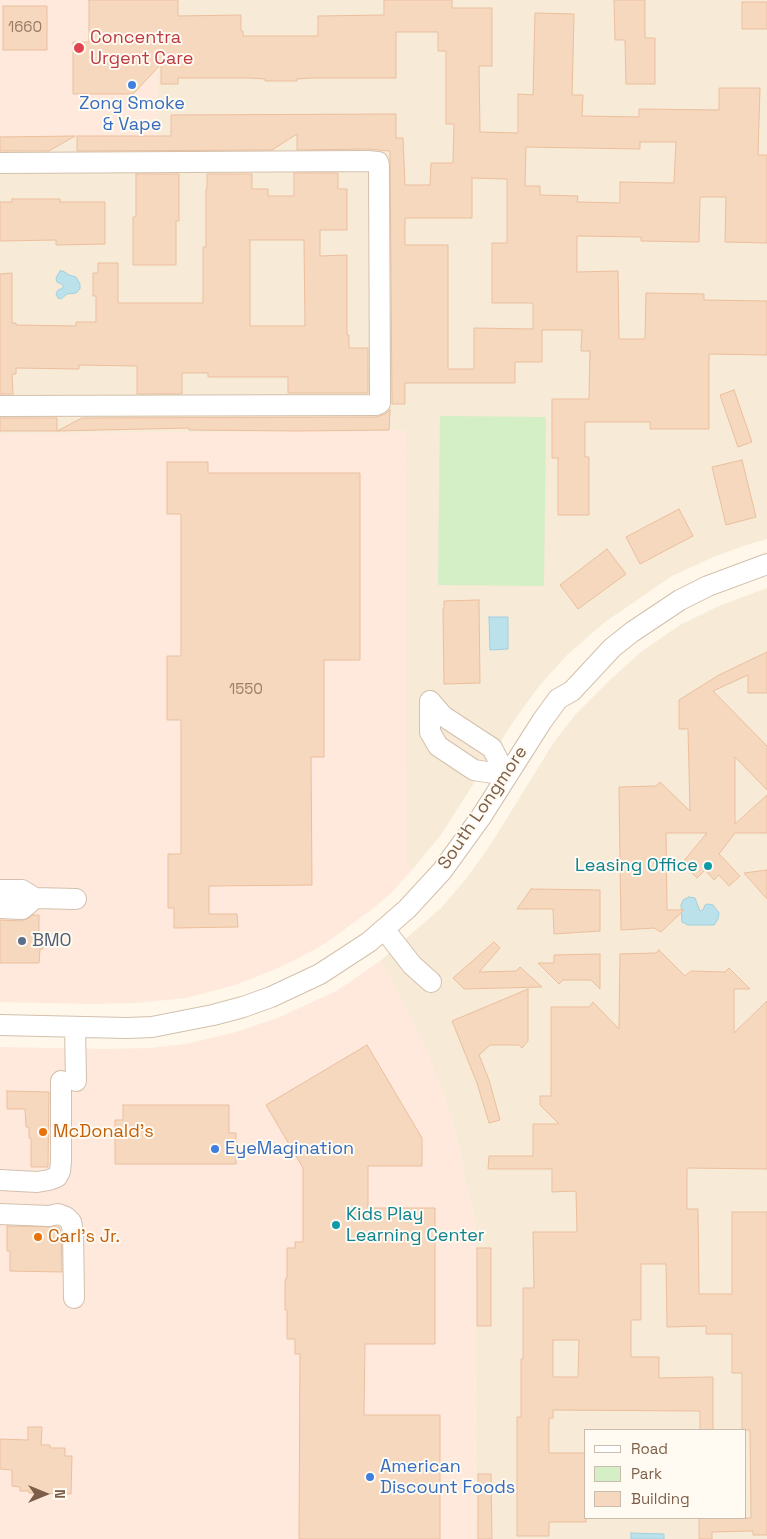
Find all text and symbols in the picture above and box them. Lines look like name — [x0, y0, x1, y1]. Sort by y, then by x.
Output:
house number: 1660 — [8, 19, 42, 37]
place label: Concentra Urgent Care — [90, 27, 193, 70]
marker: Concentra Urgent Care — [72, 41, 86, 55]
marker: Zong Smoke & Vape — [126, 79, 138, 91]
place label: Zong Smoke & Vape — [79, 93, 185, 136]
house number: 1550 — [229, 681, 263, 699]
street label: South Longmore — [434, 742, 532, 874]
place label: Leasing Office — [575, 855, 698, 877]
marker: Leasing Office — [702, 860, 714, 872]
place label: BMO — [32, 930, 72, 952]
marker: BMO — [16, 935, 28, 947]
place label: McDonald's — [53, 1121, 154, 1143]
marker: McDonald's — [37, 1126, 49, 1138]
place label: EyeMagination — [225, 1138, 354, 1160]
marker: EyeMagination — [209, 1143, 221, 1155]
place label: Kids Play Learning Center — [346, 1204, 485, 1246]
marker: Kids Play Learning Center — [330, 1219, 342, 1231]
place label: Carl's Jr. — [48, 1226, 120, 1248]
marker: Carl's Jr. — [32, 1231, 44, 1243]
legend — [584, 1429, 747, 1519]
text: Road — [631, 1439, 668, 1458]
place label: American Discount Foods — [380, 1456, 515, 1498]
text: Park — [631, 1464, 662, 1483]
north arrow — [20, 1469, 70, 1519]
marker: American Discount Foods — [364, 1471, 376, 1483]
text: N — [51, 1489, 69, 1499]
text: Building — [631, 1489, 690, 1508]

